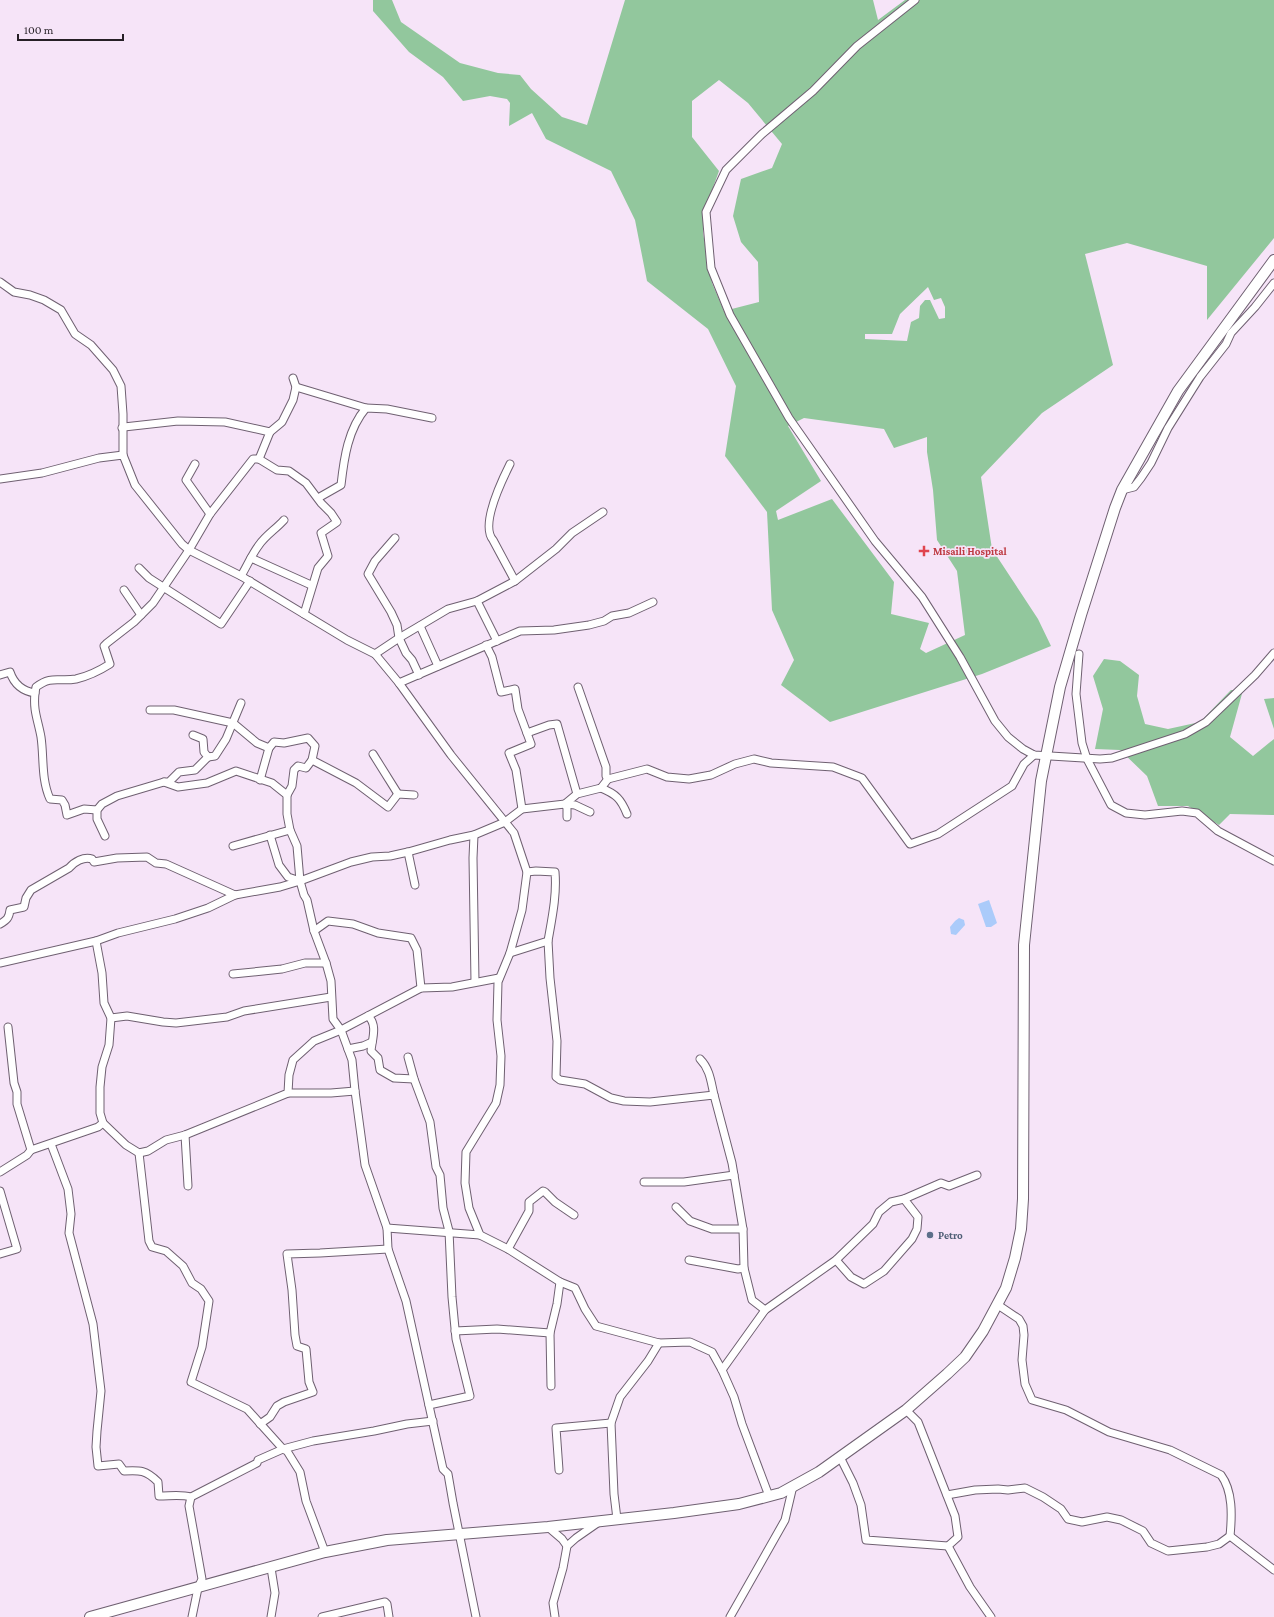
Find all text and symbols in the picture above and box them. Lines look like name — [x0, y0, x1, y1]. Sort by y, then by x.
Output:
scale bar — [18, 16, 123, 42]
text: 100 m — [24, 23, 54, 37]
marker: Misaili Hospital — [918, 545, 930, 557]
place label: Misaili Hospital — [933, 545, 1008, 557]
place label: Petro — [938, 1229, 963, 1241]
marker: Petro — [925, 1230, 935, 1240]

